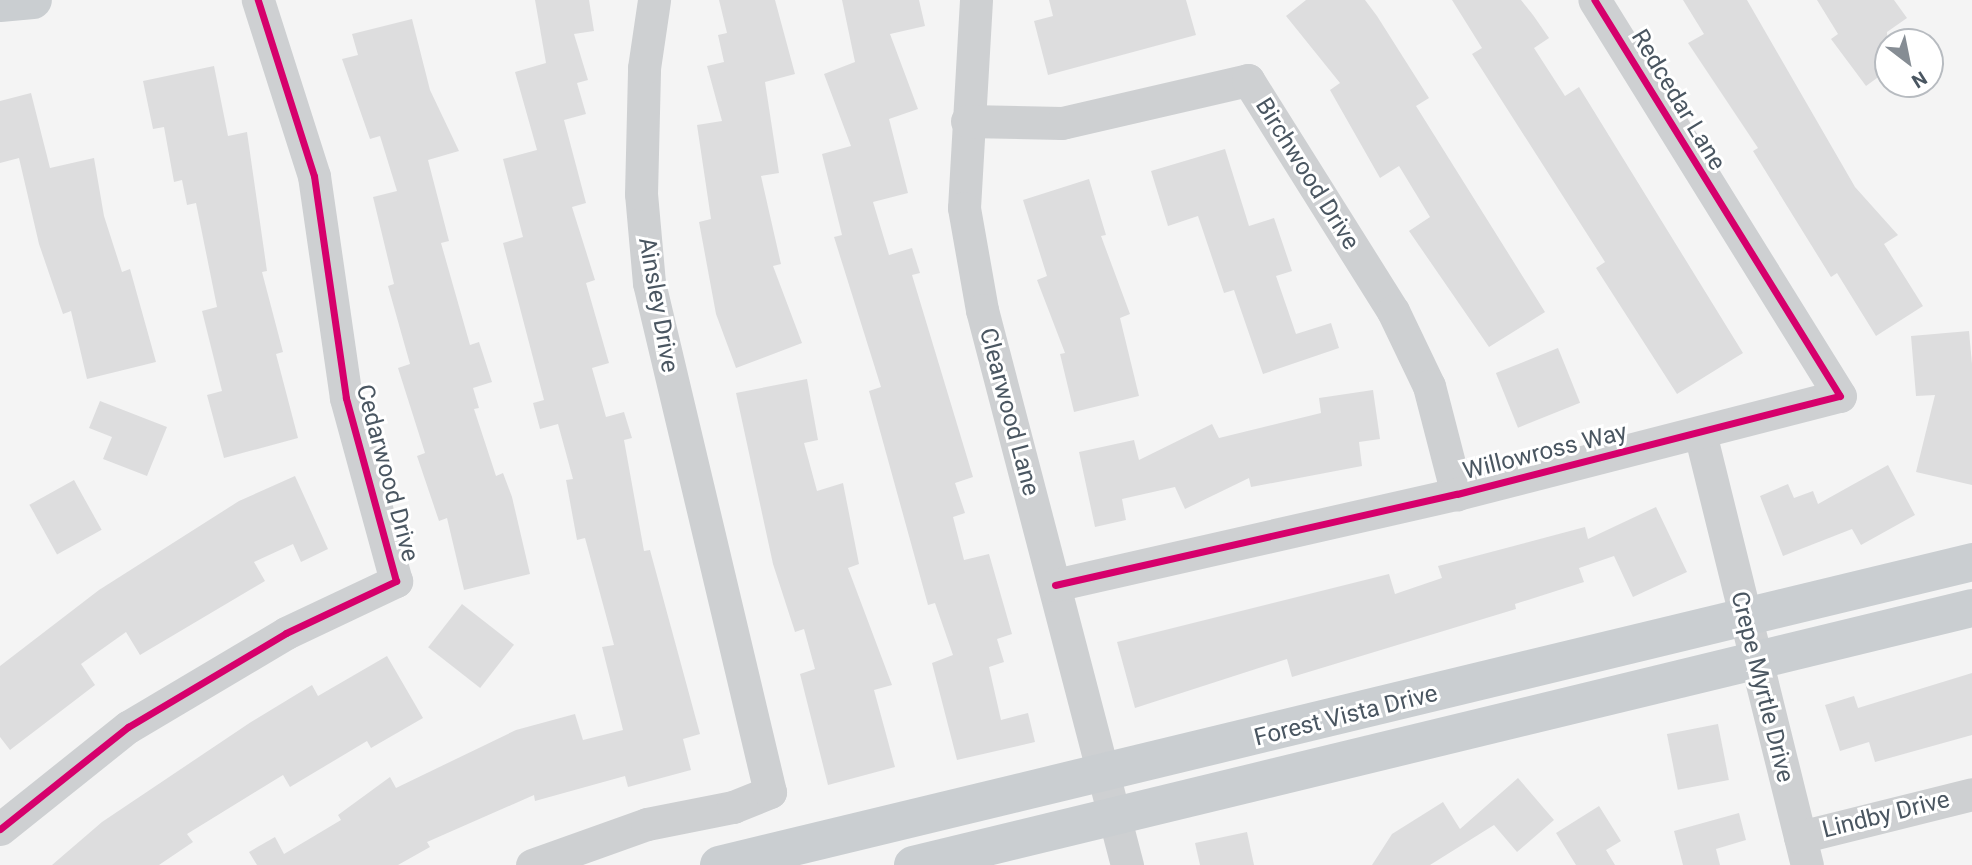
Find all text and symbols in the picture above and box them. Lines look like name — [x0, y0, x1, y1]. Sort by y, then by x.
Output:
street label: Redcedar Lane — [1625, 24, 1731, 176]
north arrow — [1874, 28, 1944, 98]
text: N — [1908, 66, 1931, 93]
street label: Birchwood Drive — [1249, 93, 1365, 255]
street label: Ainsley Drive — [632, 235, 684, 375]
street label: Clearwood Lane — [973, 325, 1045, 499]
street label: Cedarwood Drive — [350, 381, 424, 565]
street label: Willowross Way — [1460, 418, 1630, 486]
street label: Crepe Myrtle Drive — [1724, 589, 1800, 785]
street label: Forest Vista Drive — [1251, 679, 1441, 753]
street label: Lindby Drive — [1819, 785, 1953, 845]

